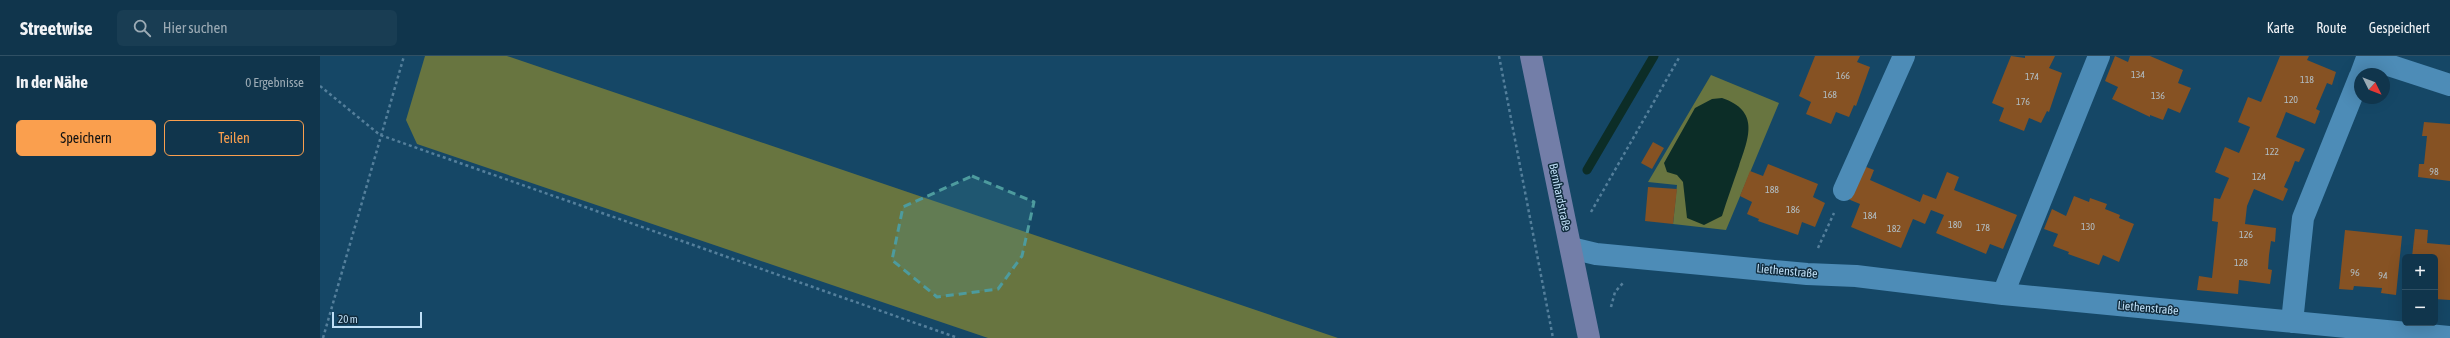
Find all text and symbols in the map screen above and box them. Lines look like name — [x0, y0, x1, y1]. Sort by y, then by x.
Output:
search box — [117, 10, 397, 46]
text: Streetwise — [20, 17, 93, 39]
icon: search — [131, 17, 153, 39]
text: Hier suchen — [163, 19, 228, 36]
text: Karte — [2267, 20, 2294, 36]
text: Route — [2316, 20, 2347, 36]
text: Gespeichert — [2369, 20, 2430, 36]
north arrow — [2354, 68, 2390, 104]
house number: 134 — [2131, 69, 2145, 80]
house number: 166 — [1836, 70, 1850, 81]
house number: 174 — [2025, 71, 2039, 82]
text: In der Nähe — [16, 72, 88, 92]
house number: 118 — [2300, 74, 2314, 85]
text: 0 Ergebnisse — [245, 75, 304, 90]
house number: 168 — [1823, 89, 1837, 100]
house number: 136 — [2151, 90, 2165, 101]
house number: 120 — [2284, 94, 2298, 105]
house number: 176 — [2016, 96, 2030, 107]
button: Speichern — [16, 120, 156, 156]
button: Teilen — [164, 120, 304, 156]
house number: 122 — [2265, 146, 2279, 157]
street label: Bernhardstraße — [1546, 162, 1574, 232]
house number: 98 — [2429, 166, 2439, 177]
house number: 124 — [2252, 171, 2266, 182]
house number: 188 — [1765, 184, 1779, 195]
house number: 186 — [1786, 204, 1800, 215]
house number: 184 — [1863, 210, 1877, 221]
house number: 180 — [1948, 219, 1962, 230]
house number: 130 — [2081, 221, 2095, 232]
house number: 178 — [1976, 222, 1990, 233]
house number: 182 — [1887, 223, 1901, 234]
house number: 126 — [2239, 229, 2253, 240]
map controls — [2402, 254, 2438, 326]
button: + — [2402, 254, 2438, 290]
house number: 128 — [2234, 257, 2248, 268]
street label: Liethenstraße — [1756, 261, 1818, 281]
house number: 96 — [2350, 267, 2360, 278]
house number: 94 — [2378, 270, 2388, 281]
button: − — [2402, 290, 2438, 326]
street label: Liethenstraße — [2117, 298, 2179, 318]
scale bar — [332, 310, 422, 329]
text: 20 m — [338, 313, 358, 325]

